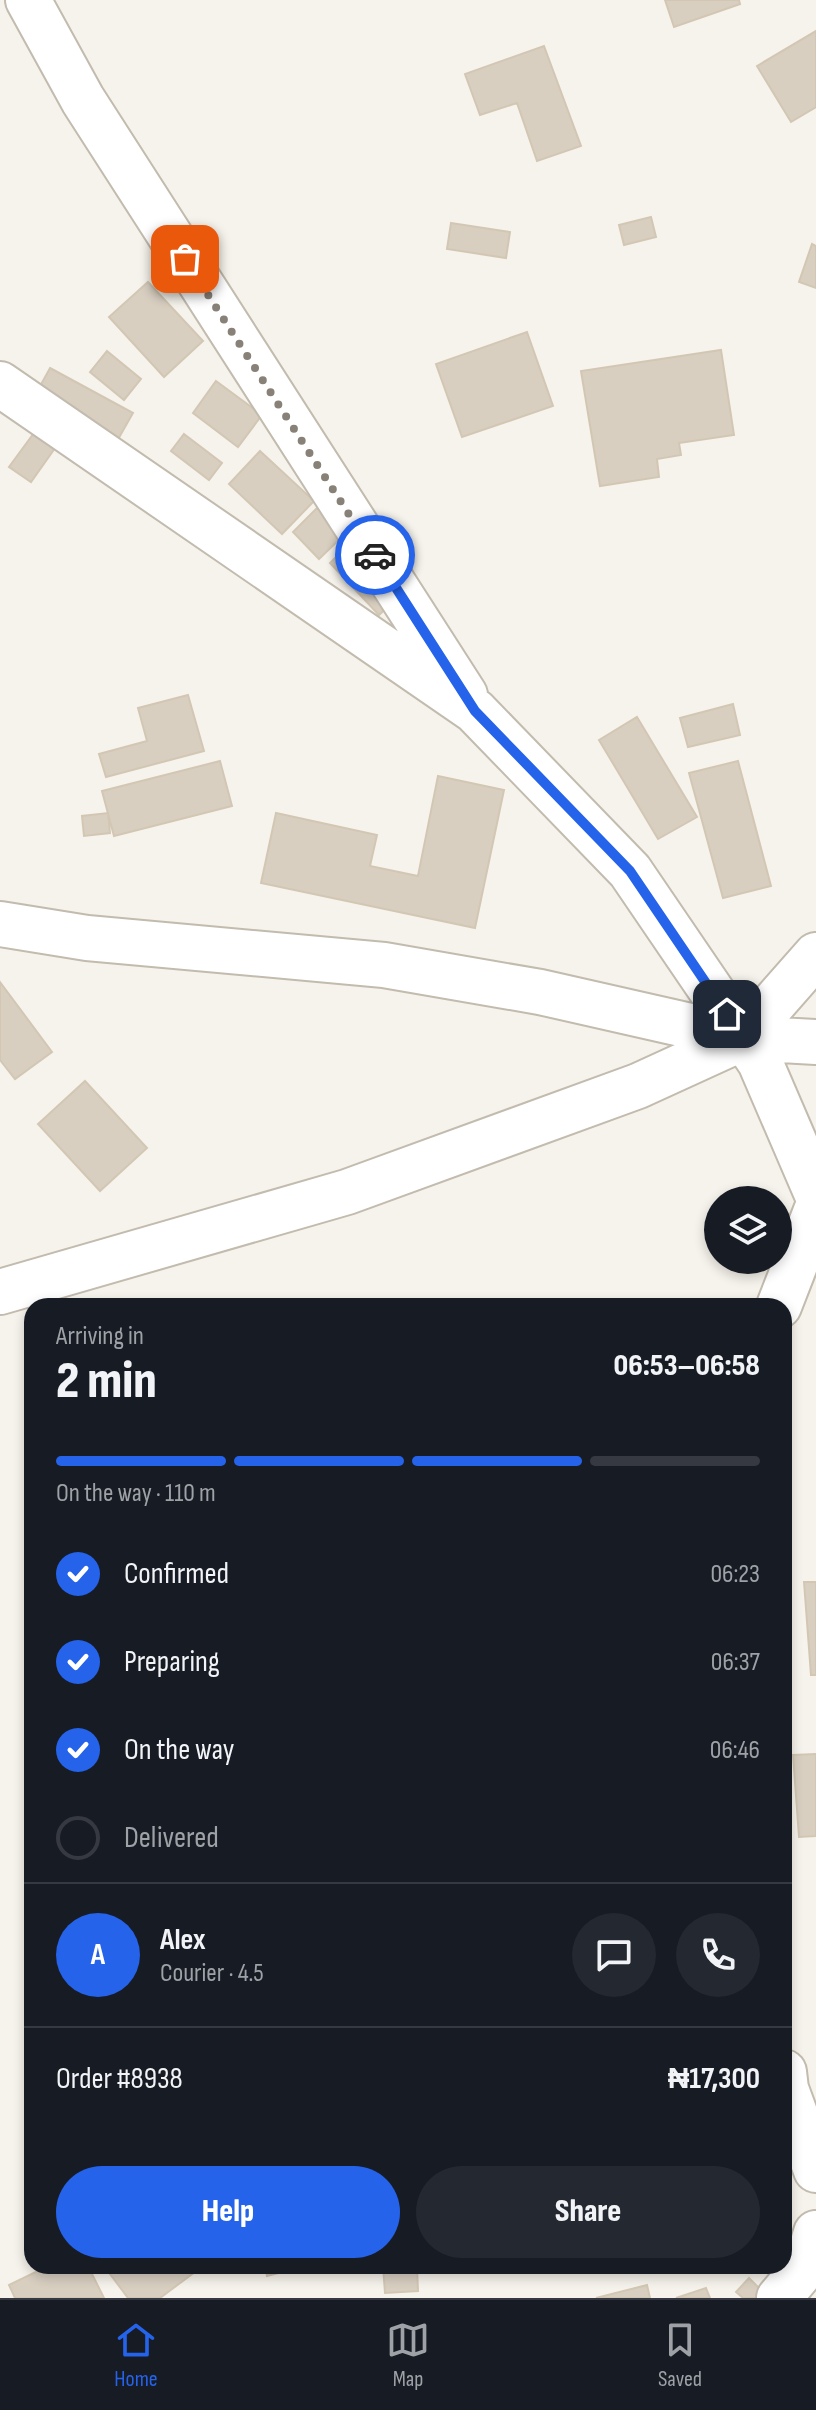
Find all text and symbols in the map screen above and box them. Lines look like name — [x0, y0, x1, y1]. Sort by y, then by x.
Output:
pin — [151, 225, 219, 293]
icon: bag — [163, 237, 207, 281]
courier — [335, 515, 415, 595]
icon: car — [353, 533, 397, 577]
pin — [693, 980, 761, 1048]
icon: home — [705, 992, 749, 1036]
map controls — [704, 1186, 792, 1274]
button: layers — [704, 1186, 792, 1274]
text: Arriving in — [56, 1321, 144, 1352]
text: 06:53–06:58 — [614, 1348, 760, 1384]
text: 2 min — [56, 1350, 157, 1413]
text: On the way · 110 m — [56, 1478, 216, 1509]
icon: check — [56, 1552, 100, 1596]
text: Confirmed — [124, 1556, 229, 1592]
text: 06:23 — [710, 1559, 760, 1590]
icon: check — [56, 1640, 100, 1684]
text: Preparing — [124, 1644, 220, 1680]
text: 06:37 — [711, 1647, 760, 1678]
icon: check — [56, 1728, 100, 1772]
text: On the way — [124, 1732, 234, 1768]
text: 06:46 — [710, 1735, 760, 1766]
text: Delivered — [124, 1820, 219, 1856]
button: chat — [572, 1913, 656, 1997]
button: phone — [676, 1913, 760, 1997]
text: Alex — [160, 1922, 206, 1958]
text: A — [91, 1937, 105, 1973]
text: Courier · 4.5 — [160, 1958, 264, 1989]
text: Order #8938 — [56, 2061, 183, 2097]
text: ₦17,300 — [668, 2061, 760, 2097]
button: Help — [56, 2166, 400, 2258]
button: Share — [416, 2166, 760, 2258]
tab: Home — [114, 2318, 158, 2393]
tab: Map — [386, 2318, 430, 2393]
tab: Saved — [658, 2318, 702, 2393]

